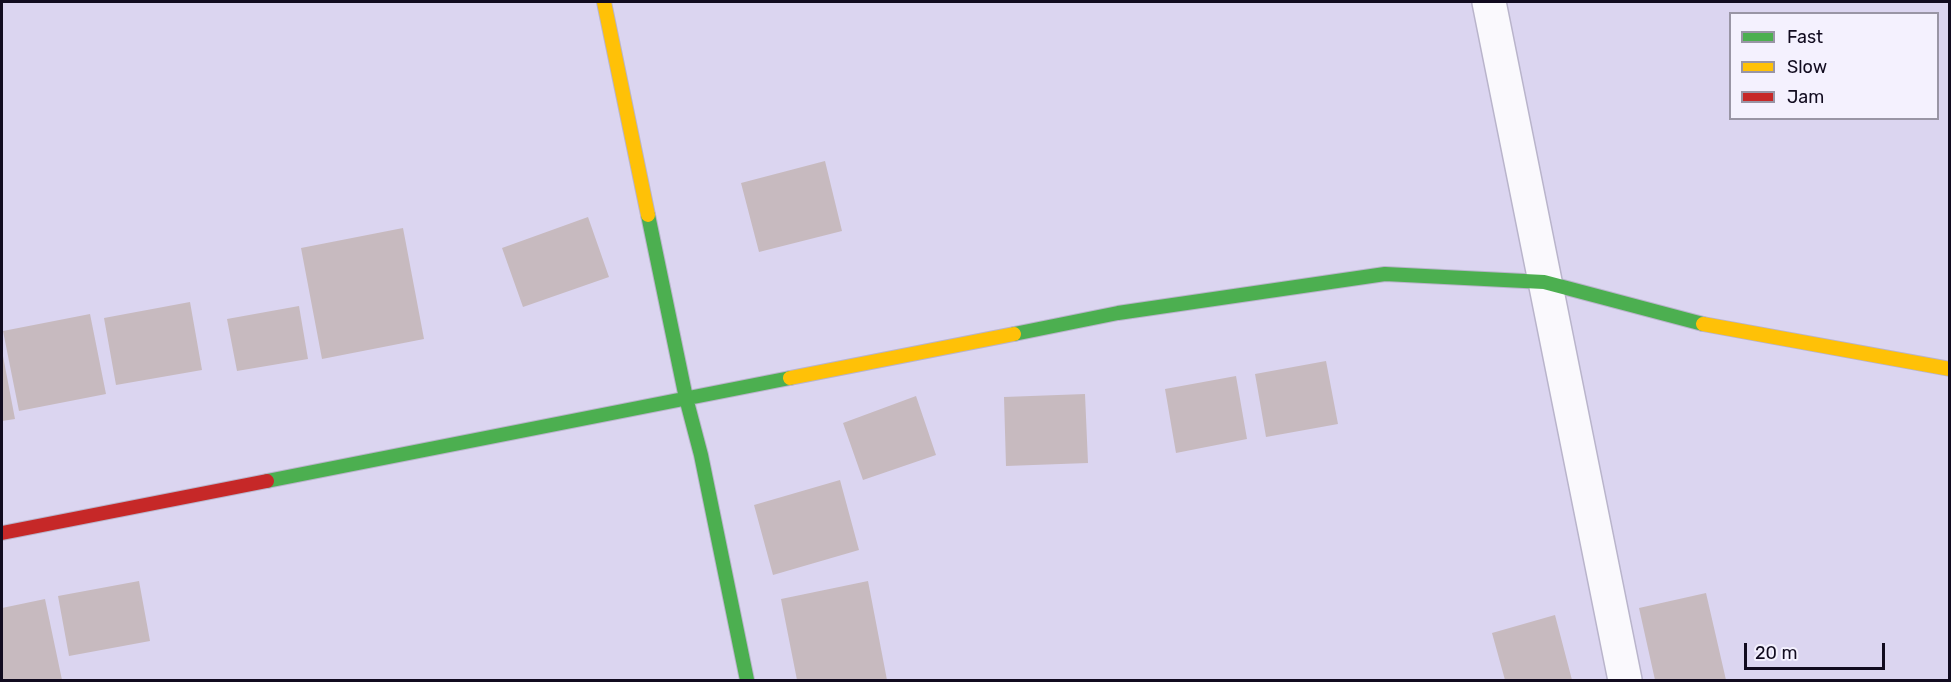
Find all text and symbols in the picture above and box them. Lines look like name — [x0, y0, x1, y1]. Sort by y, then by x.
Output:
legend — [1729, 12, 1939, 120]
text: Fast — [1787, 26, 1823, 48]
text: Slow — [1787, 56, 1827, 78]
text: Jam — [1787, 86, 1824, 108]
scale bar — [1747, 631, 1888, 669]
text: 20 m — [1755, 642, 1797, 664]

